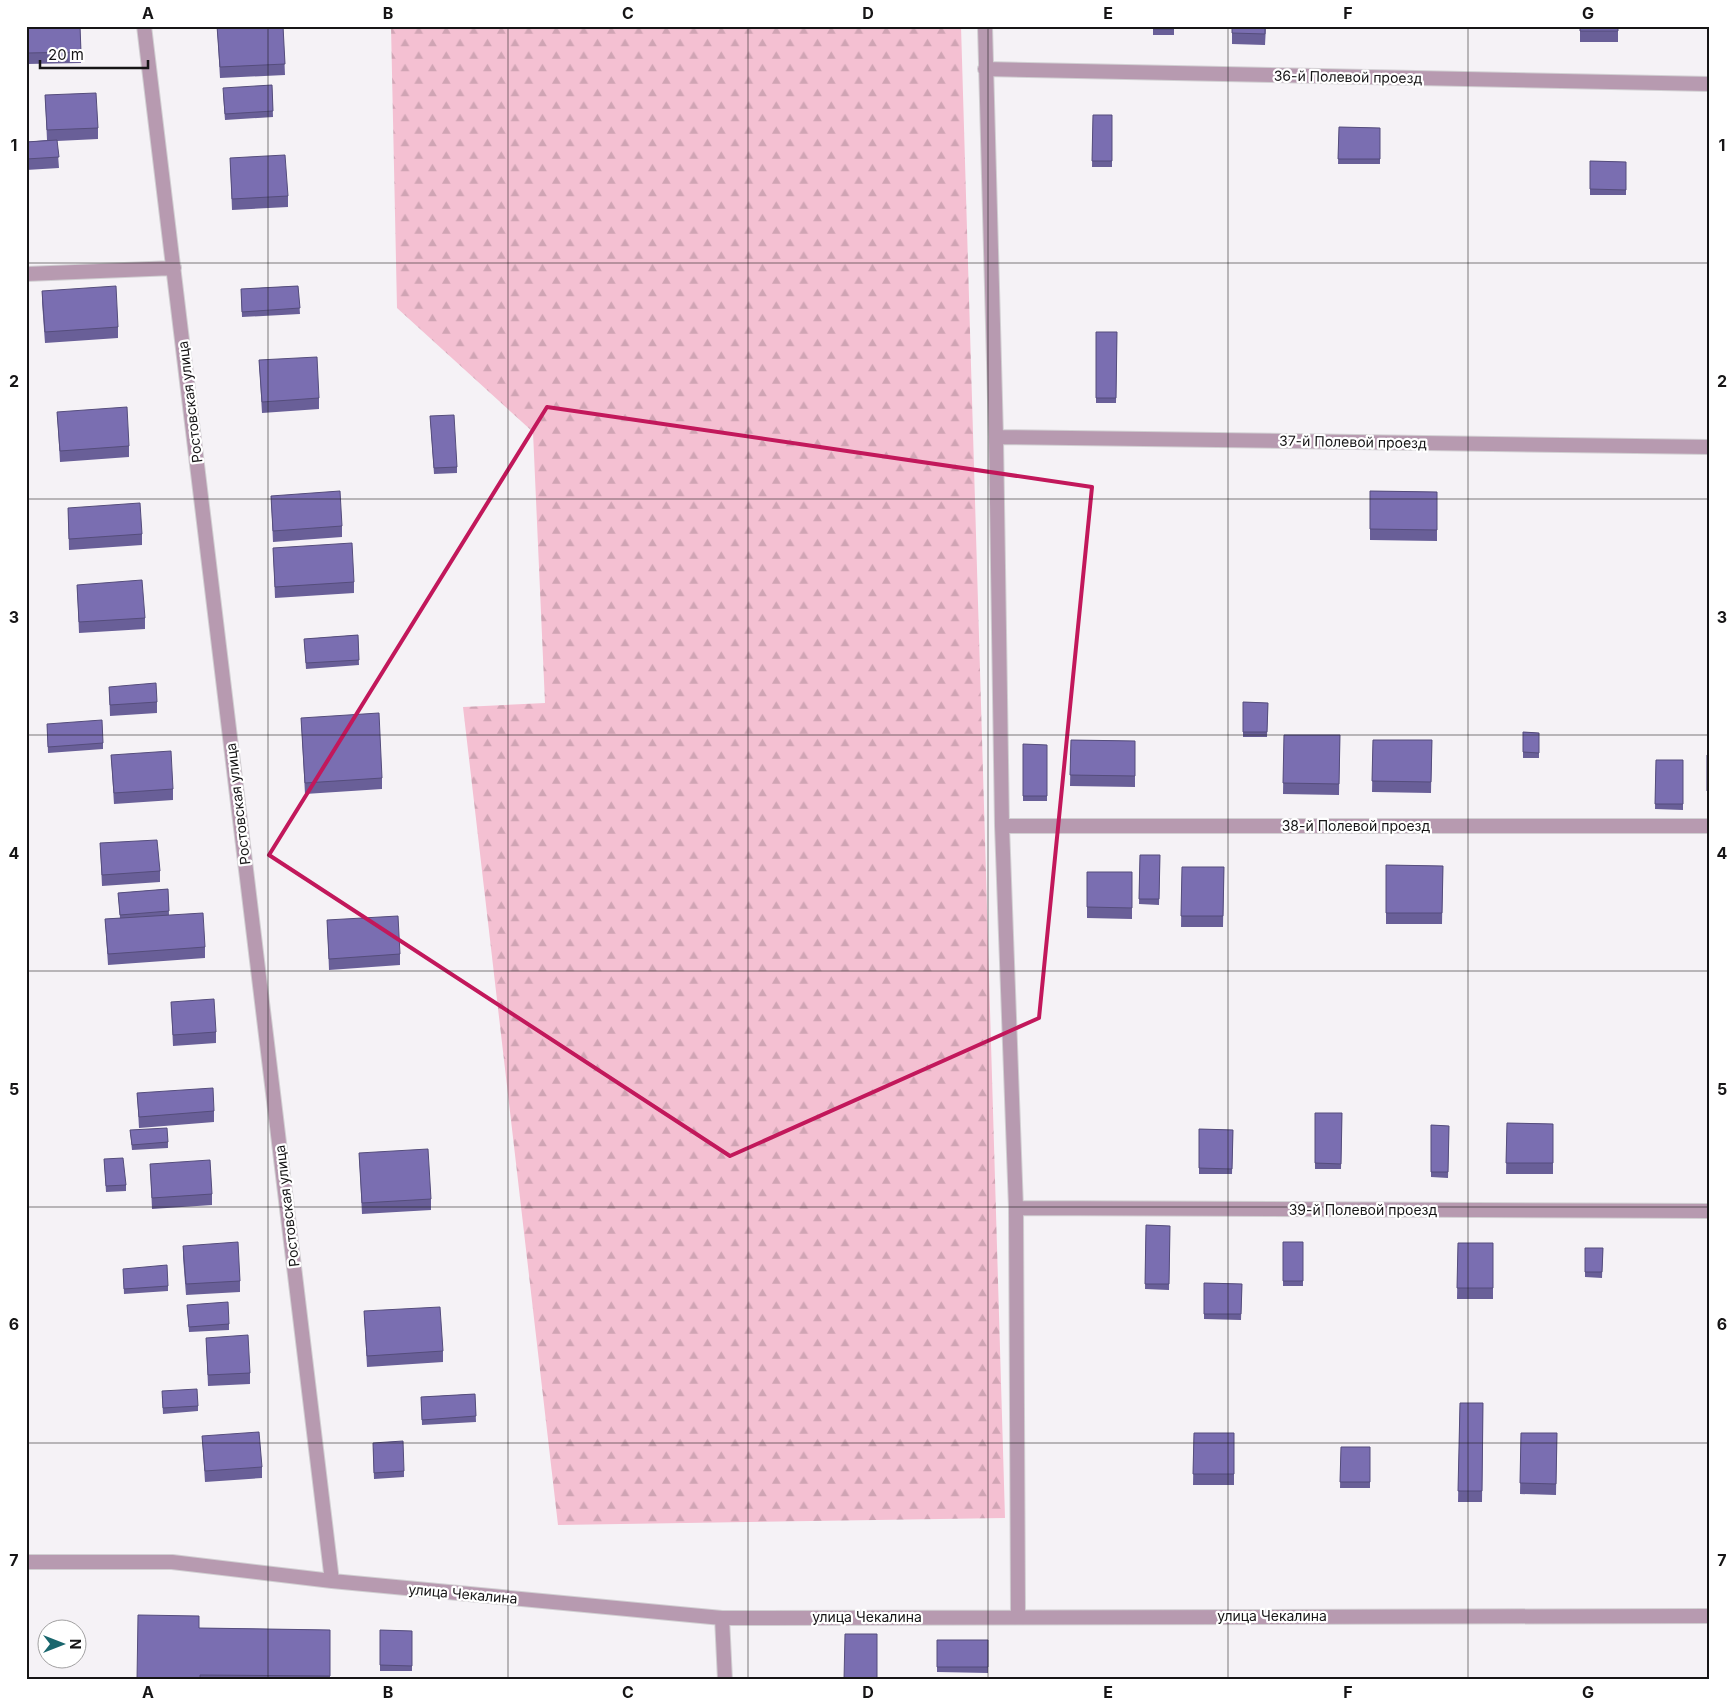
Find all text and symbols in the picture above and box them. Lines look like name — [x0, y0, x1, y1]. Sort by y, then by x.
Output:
text: A — [142, 3, 154, 23]
text: B — [383, 3, 393, 23]
text: C — [622, 3, 634, 23]
text: D — [862, 3, 874, 23]
text: E — [1103, 3, 1113, 23]
text: F — [1343, 3, 1353, 23]
text: G — [1582, 3, 1594, 23]
scale bar — [40, 38, 148, 70]
text: 20 m — [48, 45, 84, 64]
street label: 36-й Полевой проезд — [1274, 67, 1423, 86]
text: 1 — [11, 135, 17, 155]
text: 1 — [1719, 135, 1725, 155]
street label: Ростовская улица — [174, 340, 205, 464]
text: 2 — [9, 371, 19, 391]
text: 2 — [1717, 371, 1727, 391]
street label: 37-й Полевой проезд — [1279, 432, 1427, 451]
text: 3 — [9, 607, 19, 627]
text: 3 — [1717, 607, 1727, 627]
street label: Ростовская улица — [222, 742, 253, 866]
street label: 38-й Полевой проезд — [1282, 817, 1430, 834]
text: 4 — [9, 843, 20, 863]
text: 4 — [1717, 843, 1728, 863]
text: 5 — [9, 1079, 19, 1099]
text: 5 — [1717, 1079, 1727, 1099]
street label: Ростовская улица — [271, 1144, 302, 1268]
street label: 39-й Полевой проезд — [1289, 1201, 1437, 1218]
text: 6 — [9, 1314, 19, 1334]
text: 6 — [1717, 1314, 1727, 1334]
text: 7 — [9, 1550, 19, 1570]
text: 7 — [1717, 1550, 1727, 1570]
street label: улица Чекалина — [408, 1580, 518, 1607]
street label: улица Чекалина — [1217, 1607, 1327, 1624]
street label: улица Чекалина — [812, 1608, 922, 1625]
north arrow — [38, 1618, 88, 1668]
text: N — [67, 1639, 84, 1649]
text: A — [142, 1682, 154, 1702]
text: B — [383, 1682, 393, 1702]
text: C — [622, 1682, 634, 1702]
text: D — [862, 1682, 874, 1702]
text: E — [1103, 1682, 1113, 1702]
text: F — [1343, 1682, 1353, 1702]
text: G — [1582, 1682, 1594, 1702]

